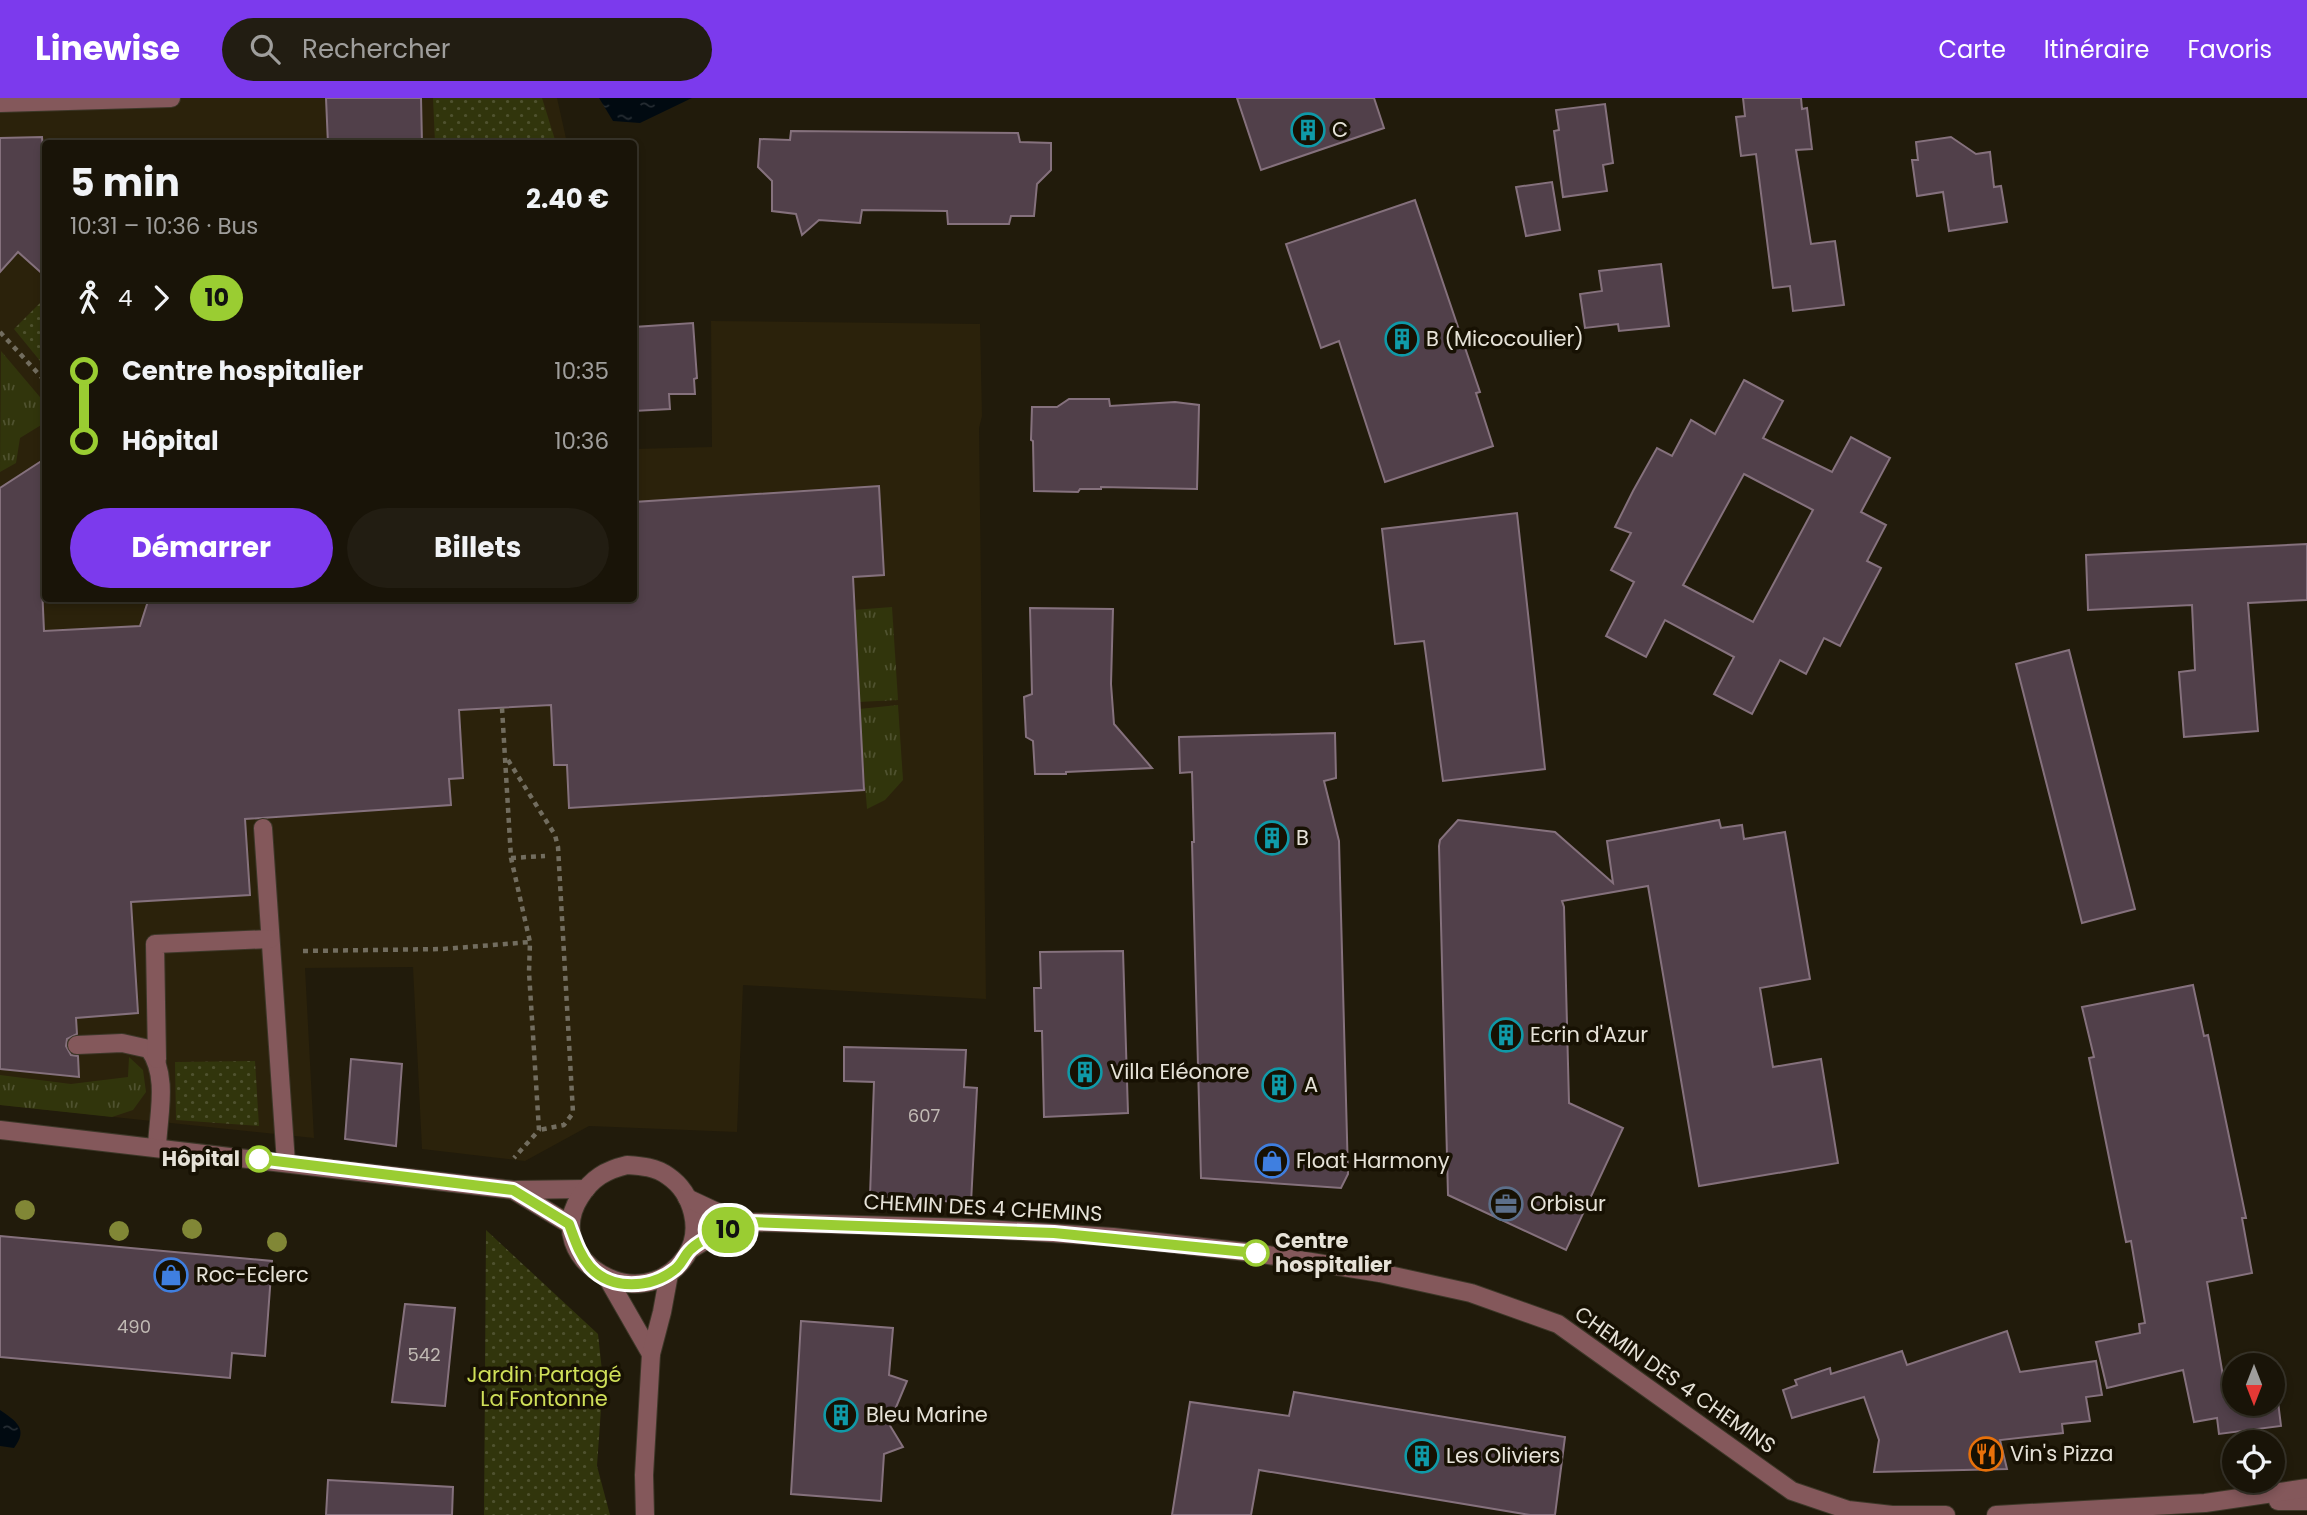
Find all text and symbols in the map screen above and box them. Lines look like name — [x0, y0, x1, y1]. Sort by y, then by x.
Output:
search box — [222, 18, 712, 81]
text: Linewise — [35, 25, 180, 72]
icon: search — [246, 30, 284, 68]
text: Rechercher — [302, 31, 451, 67]
text: Carte — [1938, 33, 2006, 66]
text: Itinéraire — [2044, 33, 2149, 66]
text: Favoris — [2187, 33, 2272, 66]
building icon: C — [1289, 111, 1327, 149]
place label: C — [1332, 115, 1348, 144]
text: 5 min — [70, 156, 180, 209]
text: 2.40 € — [526, 181, 609, 217]
text: 10:31 – 10:36 · Bus — [70, 210, 258, 242]
icon: walk — [70, 279, 108, 317]
icon: forward — [142, 279, 180, 317]
text: 10 — [204, 281, 229, 314]
text: 4 — [118, 282, 132, 314]
building icon: B (Micocoulier) — [1383, 320, 1421, 358]
place label: B (Micocoulier) — [1426, 324, 1584, 353]
text: Centre hospitalier — [122, 353, 363, 389]
text: 10:35 — [554, 355, 609, 387]
text: Hôpital — [122, 423, 219, 459]
text: 10:36 — [554, 425, 609, 457]
button: Démarrer — [70, 508, 333, 588]
button: Billets — [347, 508, 609, 588]
building icon: B — [1253, 819, 1291, 857]
place label: B — [1296, 823, 1309, 852]
building icon: Ecrin d'Azur — [1487, 1016, 1525, 1054]
place label: Ecrin d'Azur — [1530, 1020, 1648, 1049]
building icon: Villa Eléonore — [1066, 1053, 1104, 1091]
place label: Villa Eléonore — [1110, 1057, 1250, 1086]
building icon: A — [1260, 1066, 1298, 1104]
place label: A — [1304, 1070, 1318, 1099]
house number: 607 — [908, 1103, 940, 1128]
shop icon: Float Harmony — [1253, 1142, 1291, 1180]
place label: Hôpital — [162, 1144, 240, 1173]
marker: Hôpital — [246, 1146, 272, 1172]
place label: Float Harmony — [1296, 1146, 1450, 1175]
office icon: Orbisur — [1487, 1185, 1525, 1223]
street label: CHEMIN DES 4 CHEMINS — [863, 1187, 1103, 1228]
place label: Orbisur — [1530, 1189, 1606, 1218]
line badge: 10 — [696, 1207, 760, 1253]
text: 10 — [716, 1213, 740, 1246]
place label: Centre hospitalier — [1275, 1226, 1392, 1279]
marker: Centre hospitalier — [1243, 1240, 1269, 1266]
shop icon: Roc-Eclerc — [152, 1256, 190, 1294]
place label: Roc-Eclerc — [196, 1260, 309, 1289]
street label: CHEMIN DES 4 CHEMINS — [1569, 1299, 1782, 1460]
house number: 490 — [117, 1314, 151, 1339]
house number: 542 — [408, 1342, 440, 1367]
north arrow — [2222, 1353, 2286, 1416]
map controls — [2222, 1353, 2285, 1493]
park label: Jardin Partagé La Fontonne — [467, 1360, 621, 1413]
building icon: Bleu Marine — [822, 1396, 860, 1434]
place label: Bleu Marine — [866, 1400, 988, 1429]
button: locate — [2222, 1430, 2285, 1493]
restaurant icon: Vin's Pizza — [1967, 1435, 2005, 1473]
building icon: Les Oliviers — [1403, 1437, 1441, 1475]
place label: Vin's Pizza — [2010, 1439, 2113, 1468]
place label: Les Oliviers — [1446, 1441, 1560, 1470]

